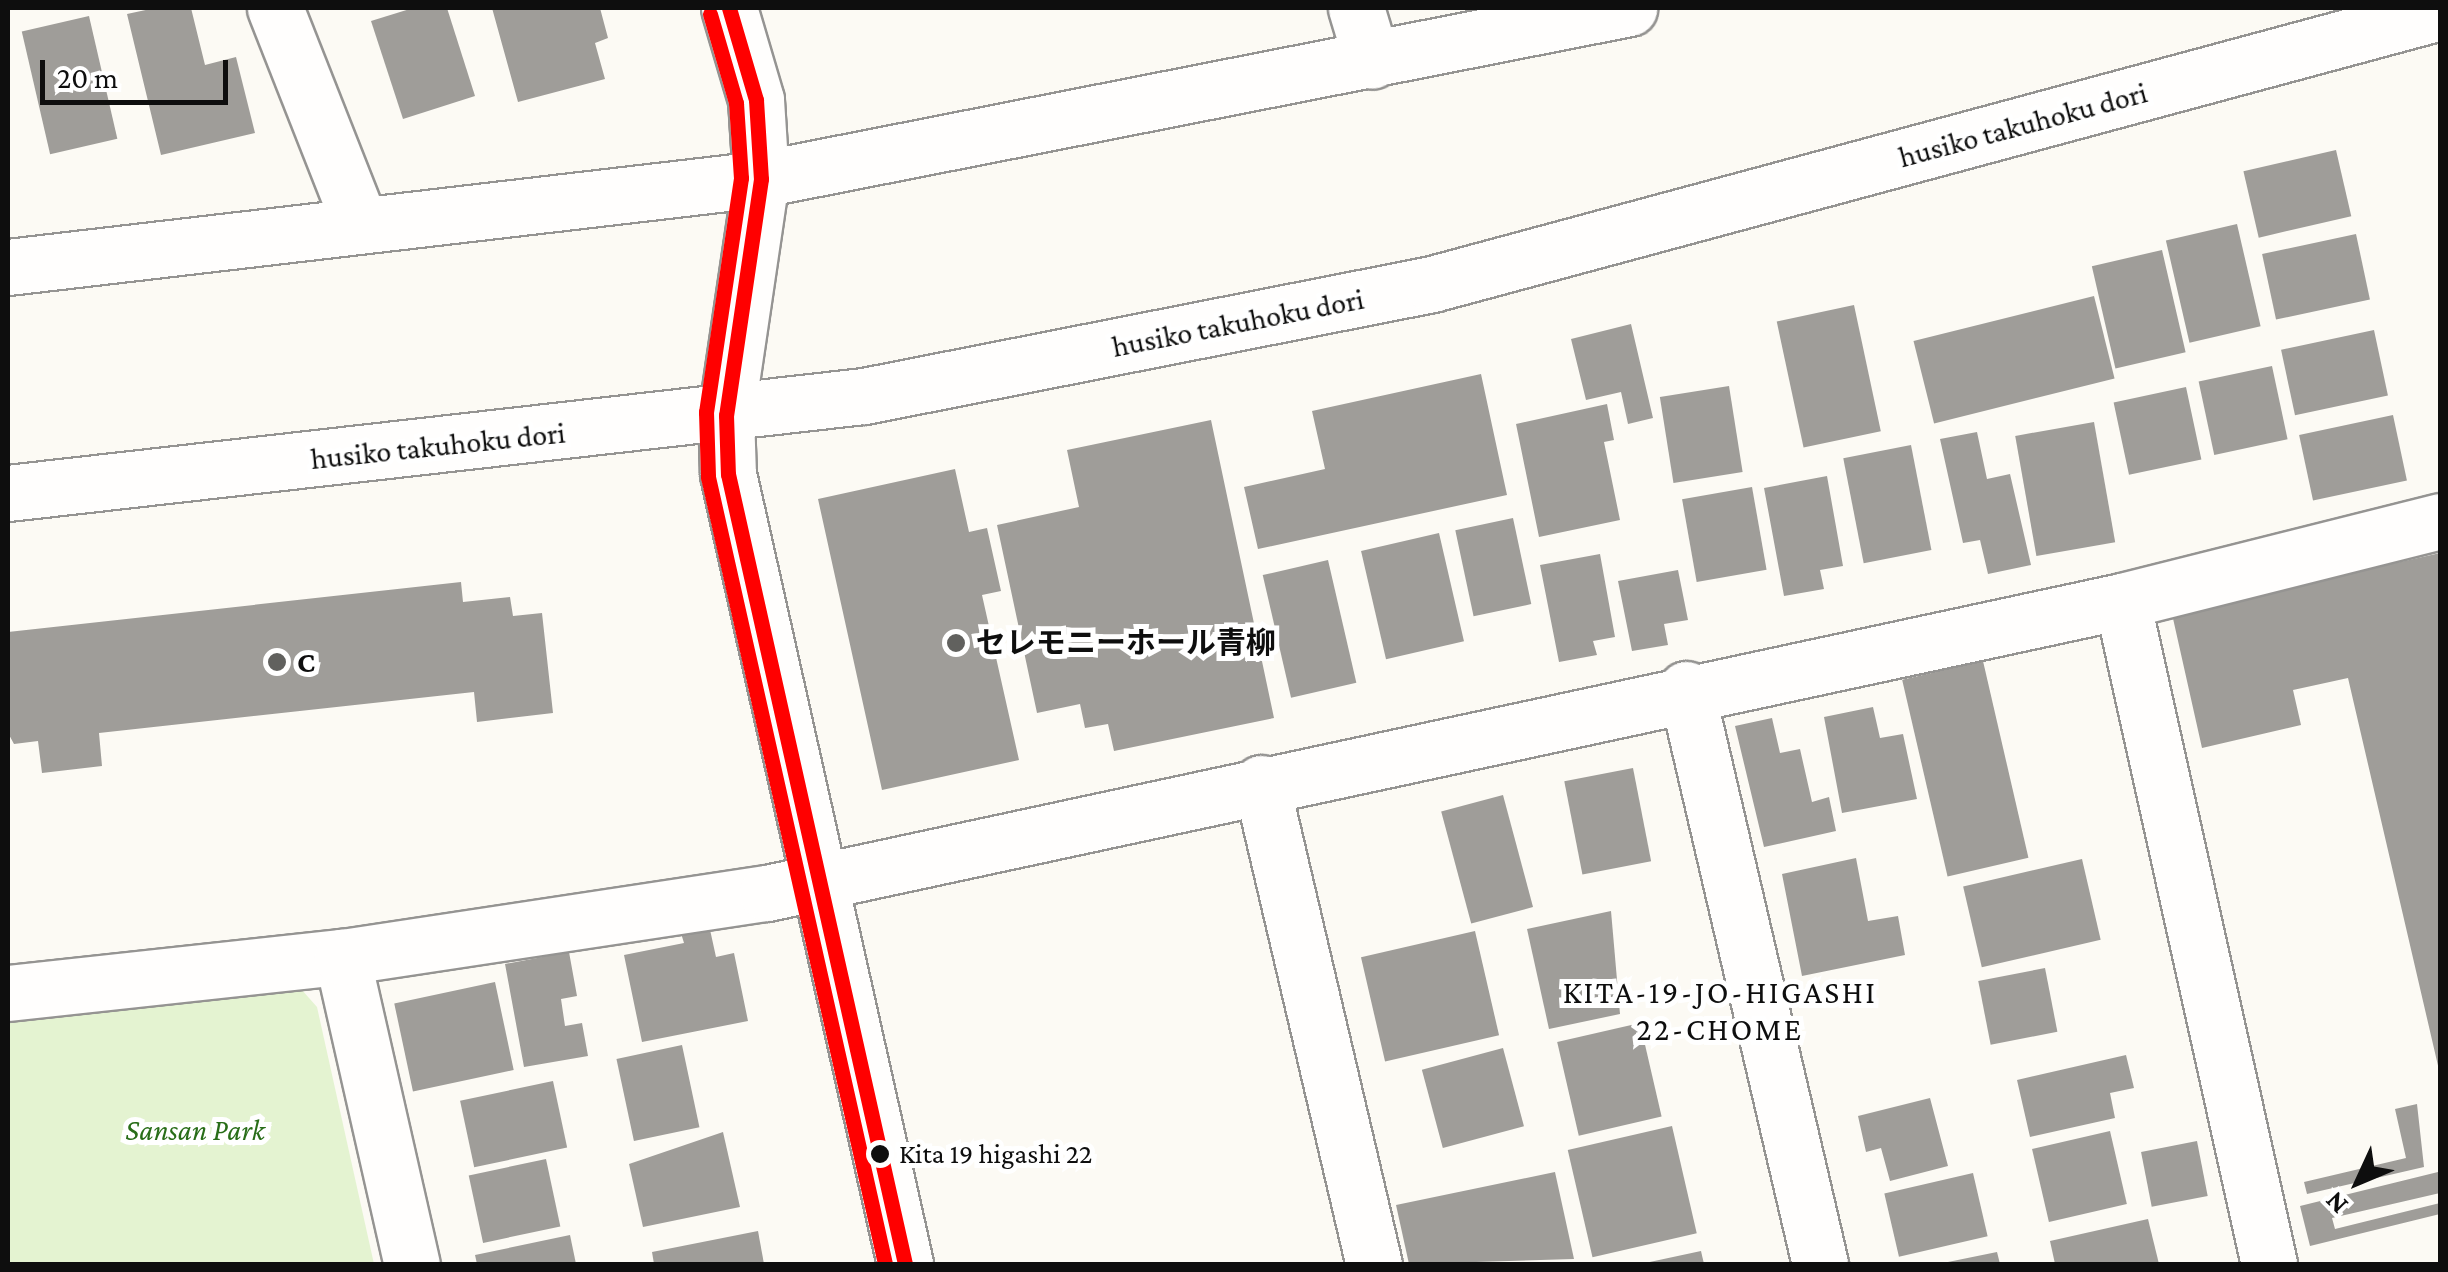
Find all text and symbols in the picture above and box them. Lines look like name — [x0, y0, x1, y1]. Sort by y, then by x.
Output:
scale bar — [45, 40, 232, 102]
text: 20 m — [57, 61, 118, 94]
street label: husiko takuhoku dori — [1895, 74, 2151, 176]
street label: husiko takuhoku dori — [1109, 281, 1367, 365]
street label: husiko takuhoku dori — [309, 415, 567, 477]
place label: セレモニーホール青柳 — [976, 625, 1276, 661]
marker: セレモニーホール青柳 — [945, 632, 967, 654]
place label: C — [297, 644, 315, 680]
marker: C — [266, 651, 288, 673]
district label: KITA-19-JO-HIGASHI 22-CHOME — [1563, 974, 1877, 1049]
park label: Sansan Park — [125, 1112, 265, 1148]
north arrow — [2308, 1132, 2408, 1232]
place label: Kita 19 higashi 22 — [899, 1137, 1092, 1171]
marker: Kita 19 higashi 22 — [870, 1144, 890, 1164]
text: N — [2318, 1186, 2354, 1221]

